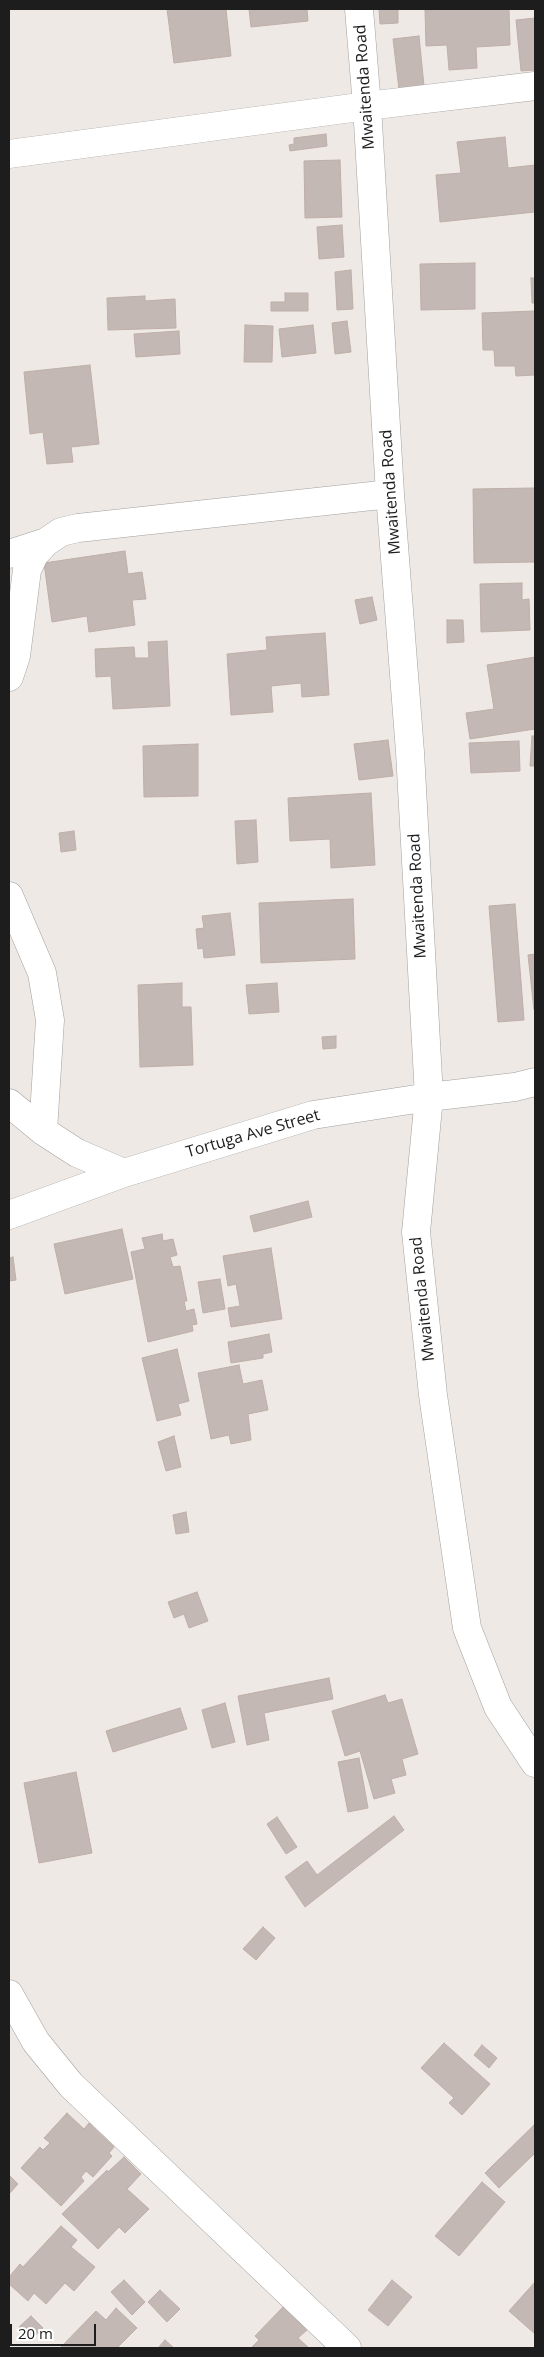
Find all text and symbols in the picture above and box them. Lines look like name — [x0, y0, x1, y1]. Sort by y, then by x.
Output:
street label: Mwaitenda Road — [351, 24, 379, 150]
street label: Mwaitenda Road — [377, 429, 405, 555]
street label: Mwaitenda Road — [405, 833, 431, 959]
street label: Tortuga Ave Street — [184, 1106, 322, 1162]
street label: Mwaitenda Road — [407, 1236, 439, 1362]
scale bar — [12, 2314, 99, 2346]
text: 20 m — [18, 2323, 53, 2343]

